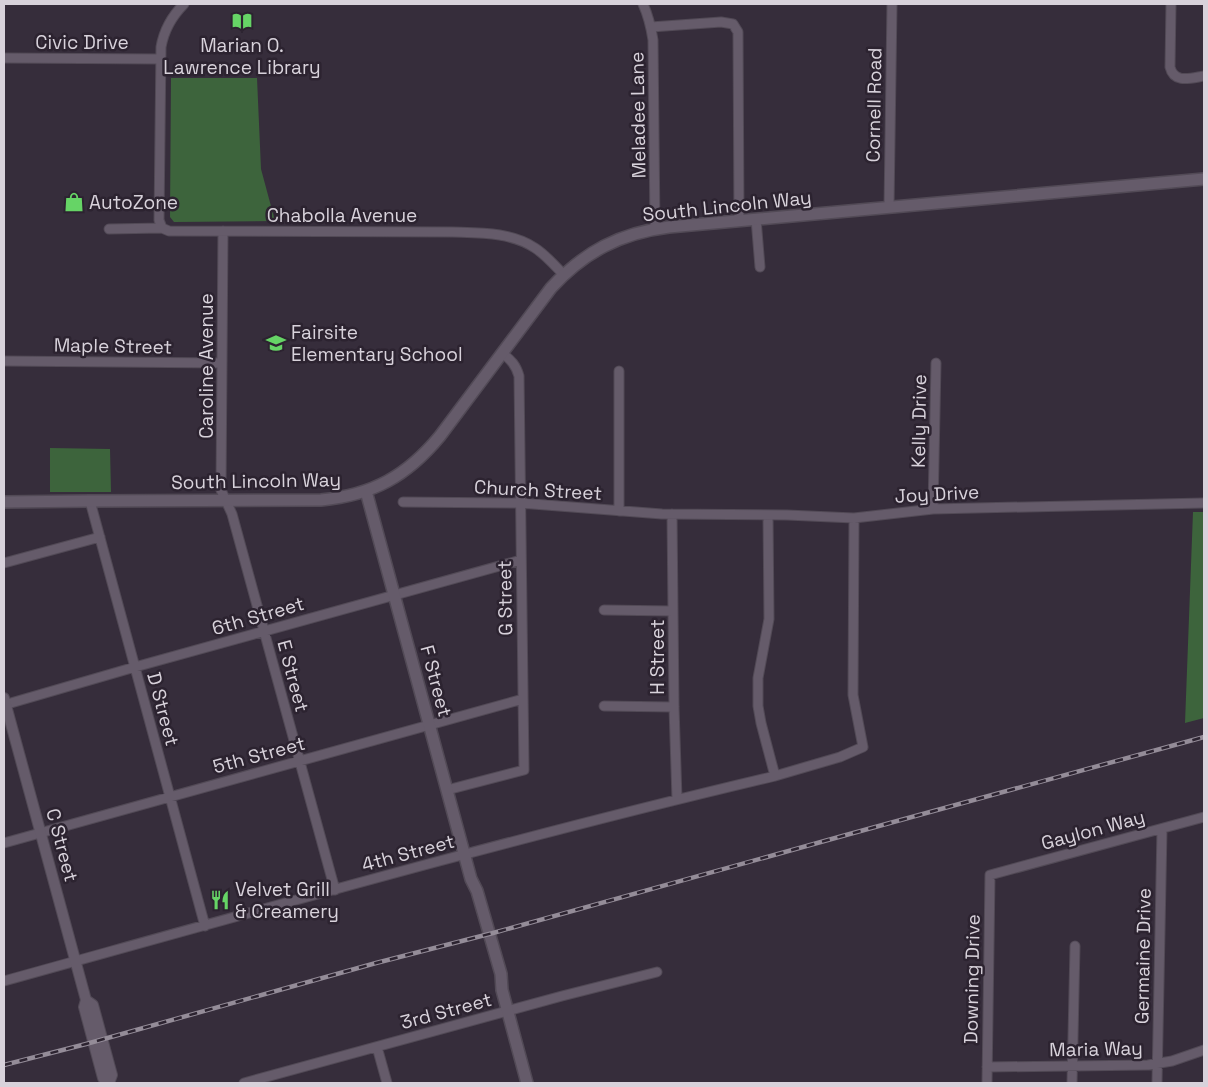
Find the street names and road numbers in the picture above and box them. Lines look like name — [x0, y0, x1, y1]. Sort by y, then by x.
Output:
street label: Civic Drive — [35, 30, 129, 55]
street label: Cornell Road — [860, 47, 888, 163]
street label: Meladee Lane — [624, 51, 652, 179]
street label: South Lincoln Way — [641, 185, 813, 227]
street label: Chabolla Avenue — [267, 203, 417, 228]
street label: Caroline Avenue — [194, 293, 219, 439]
street label: Maple Street — [54, 332, 172, 360]
street label: Kelly Drive — [906, 374, 932, 468]
street label: South Lincoln Way — [171, 467, 341, 495]
street label: Church Street — [473, 474, 603, 506]
street label: Joy Drive — [894, 479, 980, 509]
street label: G Street — [492, 560, 518, 636]
street label: 6th Street — [209, 591, 307, 641]
street label: H Street — [645, 619, 670, 695]
street label: E Street — [271, 637, 315, 715]
street label: F Street — [414, 642, 458, 720]
street label: D Street — [141, 669, 185, 749]
street label: 5th Street — [210, 731, 308, 779]
street label: Gaylon Way — [1038, 804, 1148, 856]
street label: C Street — [40, 805, 84, 885]
street label: 4th Street — [359, 829, 457, 877]
street label: Germaine Drive — [1129, 888, 1157, 1024]
street label: Downing Drive — [958, 914, 986, 1044]
street label: 3rd Street — [398, 987, 494, 1035]
street label: Maria Way — [1049, 1036, 1143, 1062]

